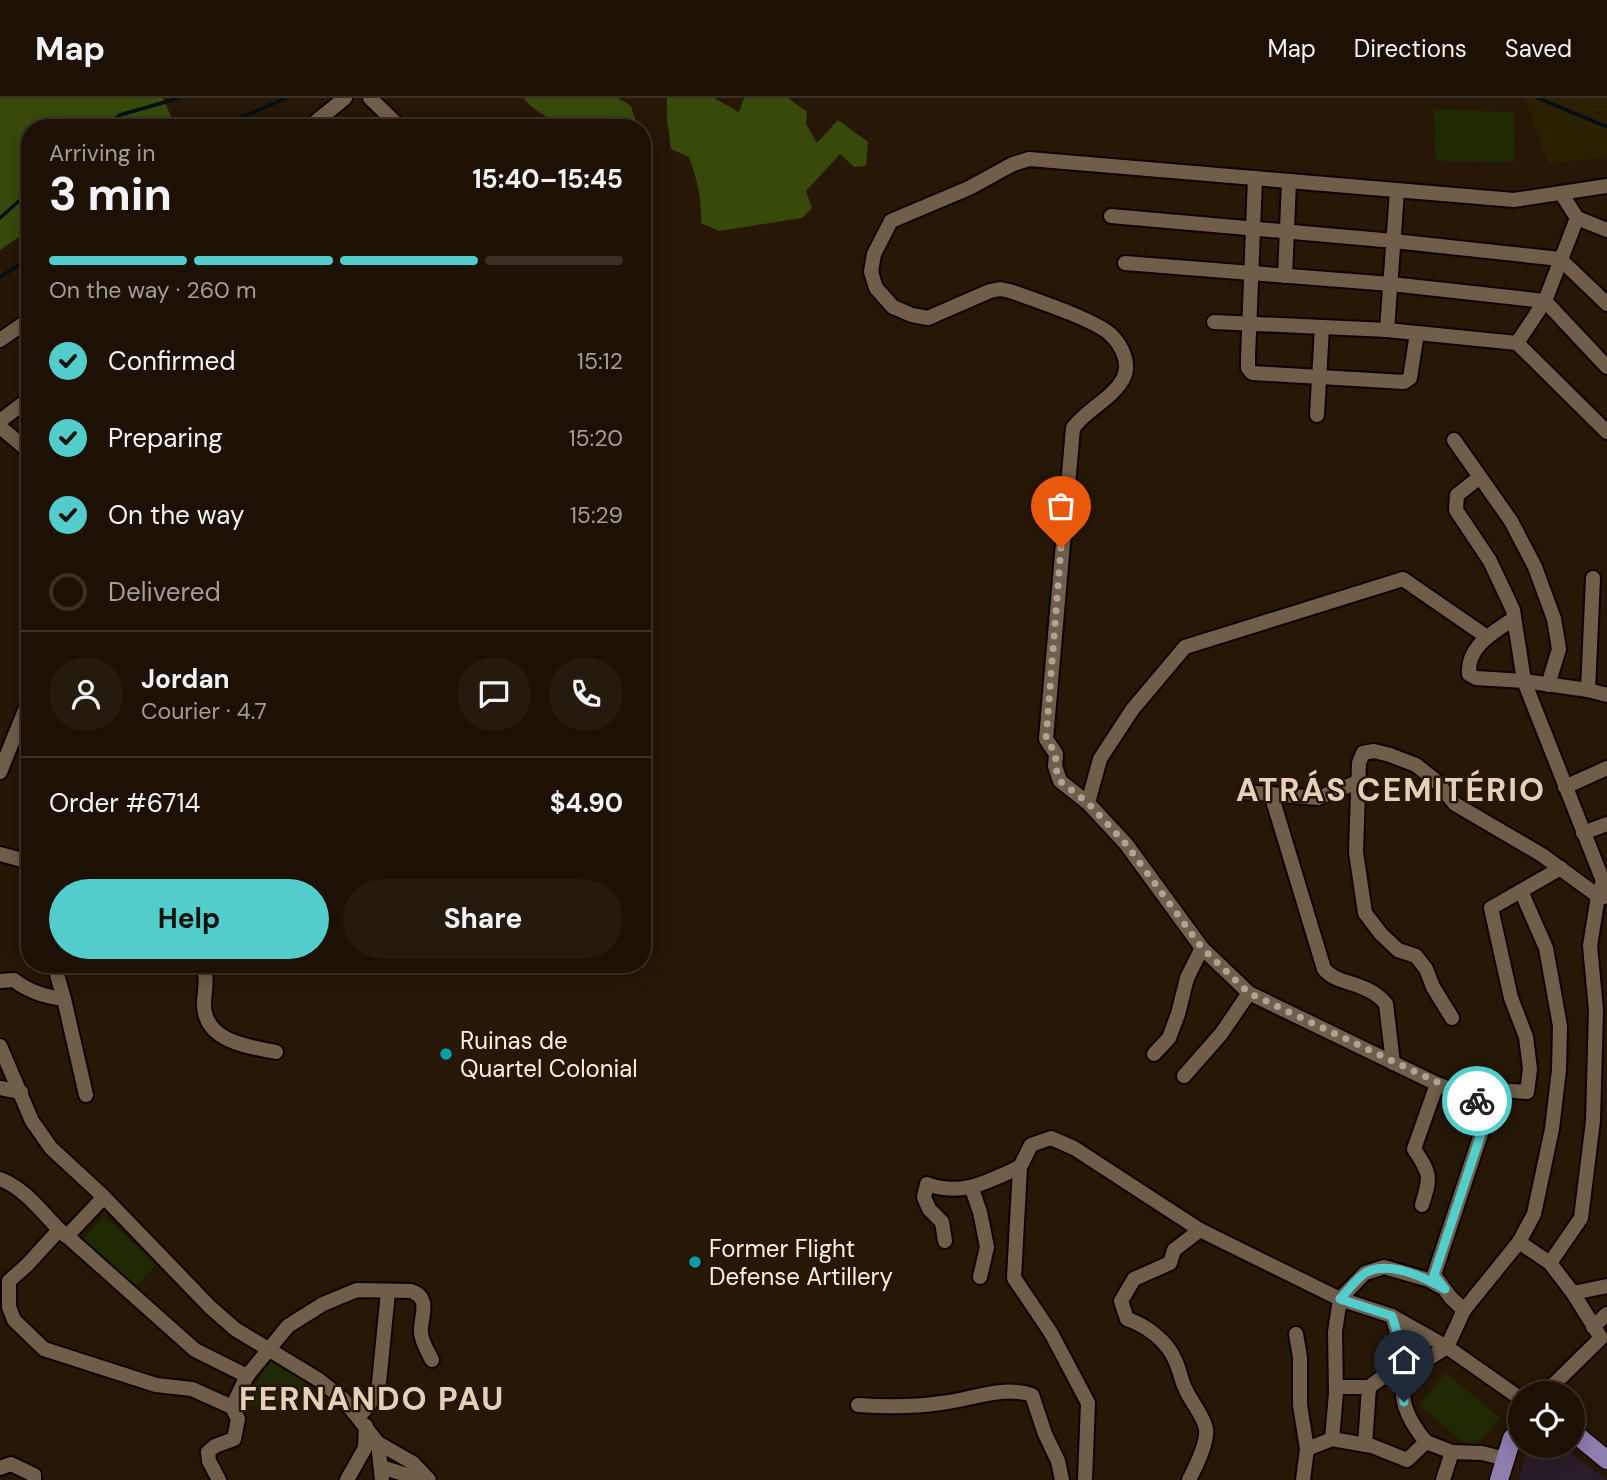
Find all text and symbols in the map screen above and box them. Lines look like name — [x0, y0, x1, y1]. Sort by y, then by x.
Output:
text: Map — [35, 27, 105, 70]
text: Map — [1268, 33, 1316, 64]
text: Directions — [1354, 33, 1467, 64]
text: Saved — [1505, 33, 1572, 64]
text: Arriving in — [49, 138, 155, 168]
text: 15:40–15:45 — [472, 162, 623, 196]
text: 3 min — [49, 164, 172, 224]
text: On the way · 260 m — [49, 275, 256, 305]
icon: check — [49, 342, 87, 380]
text: Confirmed — [108, 344, 235, 378]
text: 15:12 — [577, 346, 623, 376]
icon: check — [49, 419, 87, 457]
text: Preparing — [108, 421, 223, 455]
text: 15:20 — [568, 423, 623, 453]
pin — [1031, 476, 1091, 548]
icon: bag — [1042, 487, 1080, 525]
icon: check — [49, 496, 87, 534]
text: On the way — [108, 498, 244, 532]
text: 15:29 — [570, 500, 623, 530]
text: Delivered — [108, 575, 221, 609]
button: person — [49, 657, 123, 731]
button: chat — [457, 657, 531, 731]
button: phone — [549, 657, 623, 731]
text: Jordan — [141, 662, 230, 696]
text: Courier · 4.7 — [141, 696, 267, 726]
district label: ATRÁS CEMITÉRIO — [1236, 769, 1546, 811]
text: Order #6714 — [49, 786, 200, 820]
text: $4.90 — [550, 786, 623, 820]
button: Help — [49, 879, 329, 959]
button: Share — [343, 879, 623, 959]
place label: Ruinas de Quartel Colonial — [460, 1025, 638, 1084]
marker: Ruinas de Quartel Colonial — [438, 1046, 454, 1062]
courier — [1442, 1066, 1512, 1136]
icon: bike — [1458, 1082, 1496, 1120]
place label: Former Flight Defense Artillery — [709, 1233, 893, 1292]
marker: Former Flight Defense Artillery — [687, 1254, 703, 1270]
pin — [1374, 1330, 1434, 1402]
icon: home — [1385, 1341, 1423, 1379]
district label: FERNANDO PAU — [239, 1378, 505, 1420]
map controls — [1508, 1381, 1585, 1458]
button: locate — [1508, 1381, 1585, 1458]

